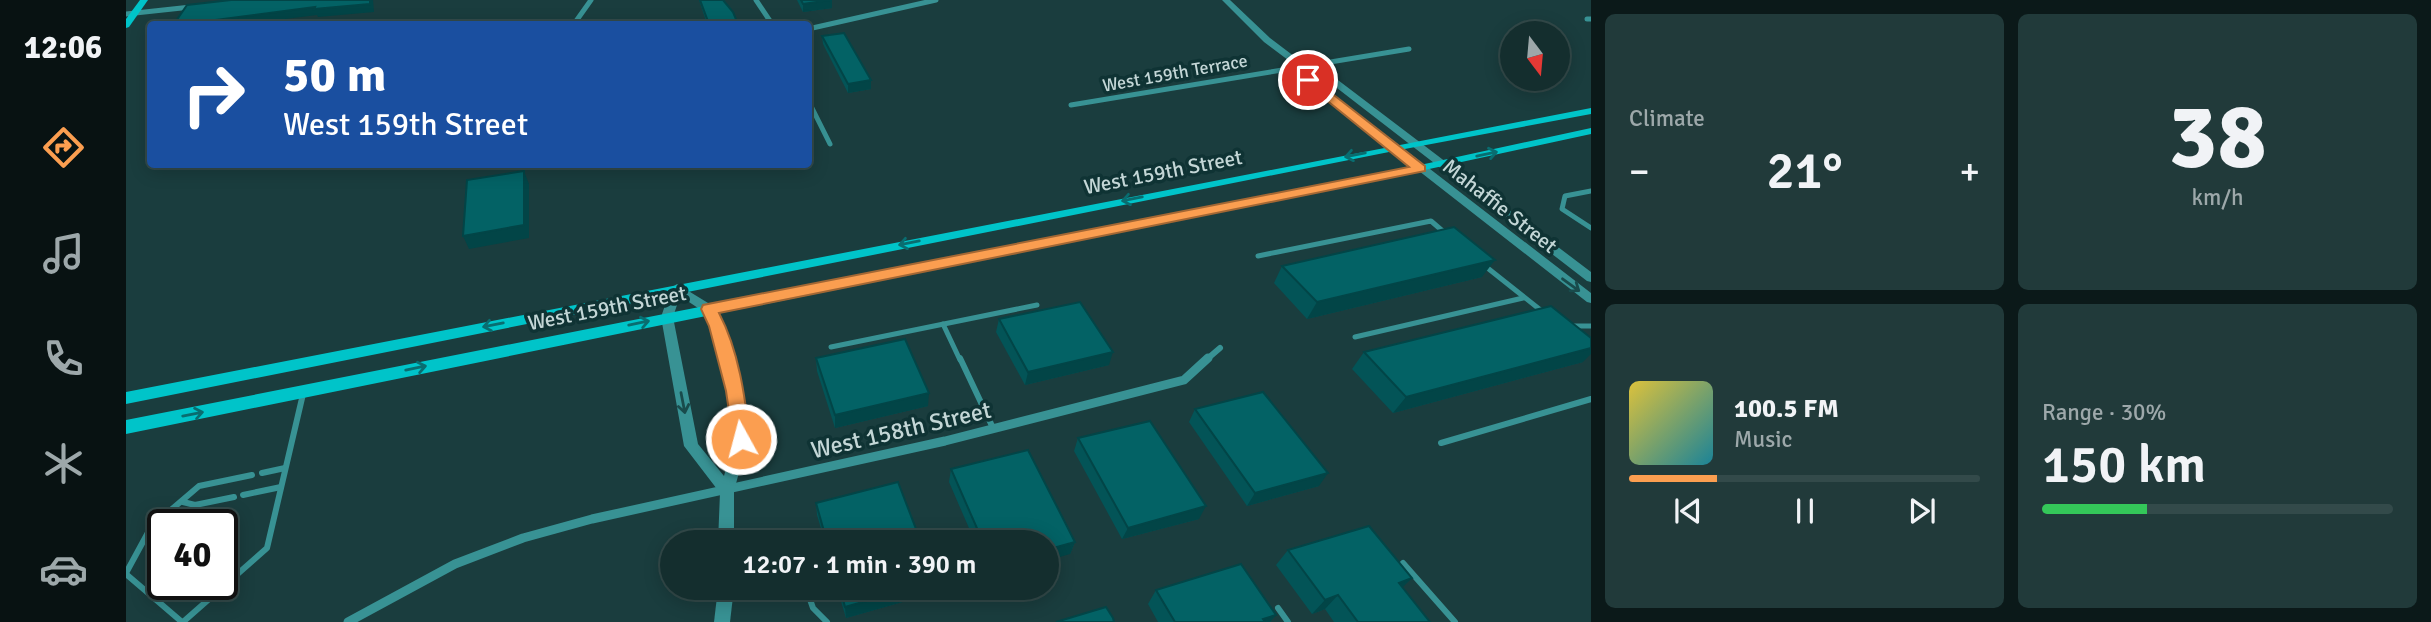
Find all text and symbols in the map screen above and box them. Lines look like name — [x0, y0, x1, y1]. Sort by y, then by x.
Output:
north arrow — [1500, 21, 1570, 91]
map controls — [1500, 21, 1570, 91]
text: 12:06 — [24, 28, 102, 67]
text: 50 m — [283, 45, 386, 105]
icon: right — [168, 49, 259, 140]
street label: West 159th Terrace — [1101, 49, 1249, 97]
pin — [1278, 50, 1338, 110]
icon: arrive — [1289, 61, 1327, 99]
text: 38 — [2168, 81, 2267, 194]
text: Climate — [1629, 104, 1705, 133]
text: West 159th Street — [283, 105, 528, 144]
icon: directions — [39, 123, 88, 172]
text: 21° — [1766, 139, 1843, 203]
street label: West 159th Street — [1082, 144, 1244, 200]
one-way arrow — [1475, 146, 1497, 159]
text: − — [1629, 148, 1650, 195]
text: + — [1959, 148, 1980, 195]
one-way arrow — [1344, 149, 1367, 163]
street label: Mahaffie Street — [1438, 153, 1562, 259]
text: km/h — [2191, 183, 2244, 212]
one-way arrow — [1121, 193, 1144, 207]
icon: music — [39, 229, 88, 278]
one-way arrow — [898, 237, 921, 250]
one-way arrow — [1561, 277, 1580, 292]
street label: West 159th Street — [526, 280, 688, 336]
one-way arrow — [627, 316, 650, 329]
one-way arrow — [482, 319, 505, 332]
icon: phone — [39, 334, 88, 383]
one-way arrow — [404, 361, 427, 375]
one-way arrow — [677, 391, 690, 414]
text: 100.5 FM — [1734, 393, 1839, 425]
street label: West 158th Street — [808, 395, 994, 465]
text: Range · 30% — [2042, 398, 2166, 427]
position arrow — [704, 402, 778, 476]
one-way arrow — [181, 406, 204, 420]
text: Music — [1734, 425, 1792, 454]
text: 150 km — [2042, 433, 2206, 497]
icon: climate — [39, 439, 88, 488]
icon: previous — [1669, 492, 1707, 530]
icon: pause — [1786, 492, 1824, 530]
icon: next — [1903, 492, 1941, 530]
speed limit sign: 40 — [147, 509, 238, 600]
icon: car — [39, 545, 88, 594]
text: 12:07 · 1 min · 390 m — [743, 549, 976, 581]

